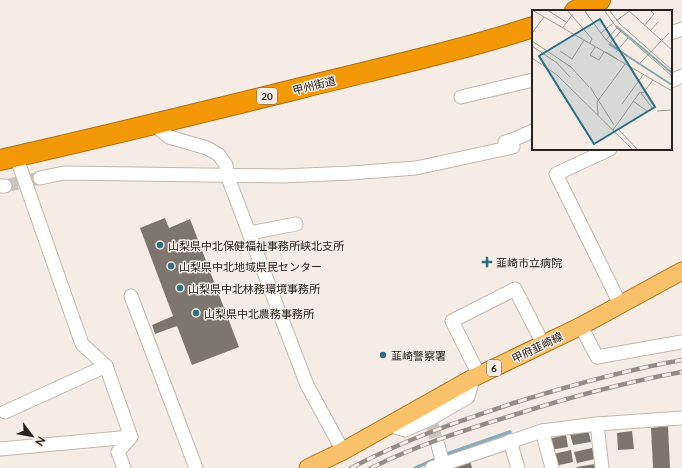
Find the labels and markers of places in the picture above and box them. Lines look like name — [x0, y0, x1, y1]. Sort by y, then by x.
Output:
place label: 山梨県中北保健福祉事務所峡北支所 — [168, 239, 345, 252]
marker: 山梨県中北保健福祉事務所峡北支所 — [155, 240, 165, 250]
marker: 韮崎市立病院 — [481, 256, 493, 268]
place label: 韮崎市立病院 — [496, 256, 562, 269]
place label: 山梨県中北地域県民センター — [179, 260, 322, 273]
marker: 山梨県中北地域県民センター — [166, 261, 176, 271]
place label: 山梨県中北林務環境事務所 — [188, 282, 321, 295]
marker: 山梨県中北林務環境事務所 — [175, 283, 185, 293]
place label: 山梨県中北農務事務所 — [204, 307, 315, 320]
marker: 山梨県中北農務事務所 — [191, 308, 201, 318]
place label: 韮崎警察署 — [391, 349, 446, 362]
marker: 韮崎警察署 — [378, 350, 388, 360]

